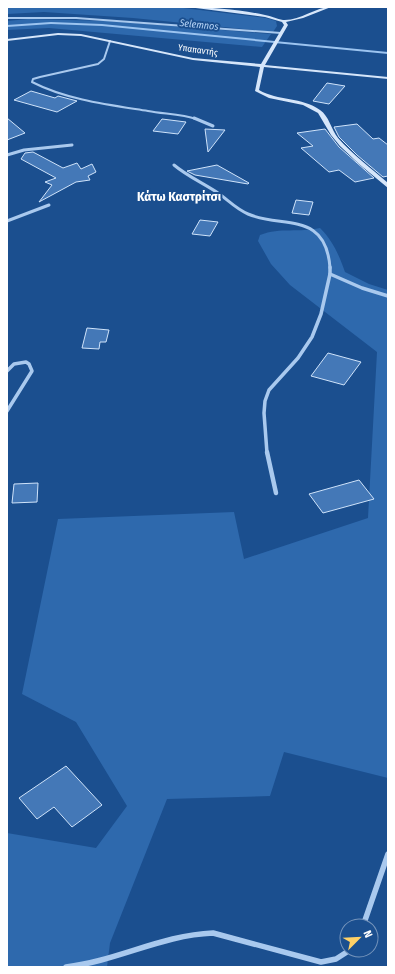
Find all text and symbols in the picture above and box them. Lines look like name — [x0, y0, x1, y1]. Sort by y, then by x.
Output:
water label: Selemnos — [178, 17, 220, 33]
street label: Υπαπαντής — [178, 42, 219, 58]
district label: Κάτω Καστρίτσι — [137, 189, 222, 204]
north arrow — [339, 918, 379, 958]
text: N — [360, 928, 375, 940]

